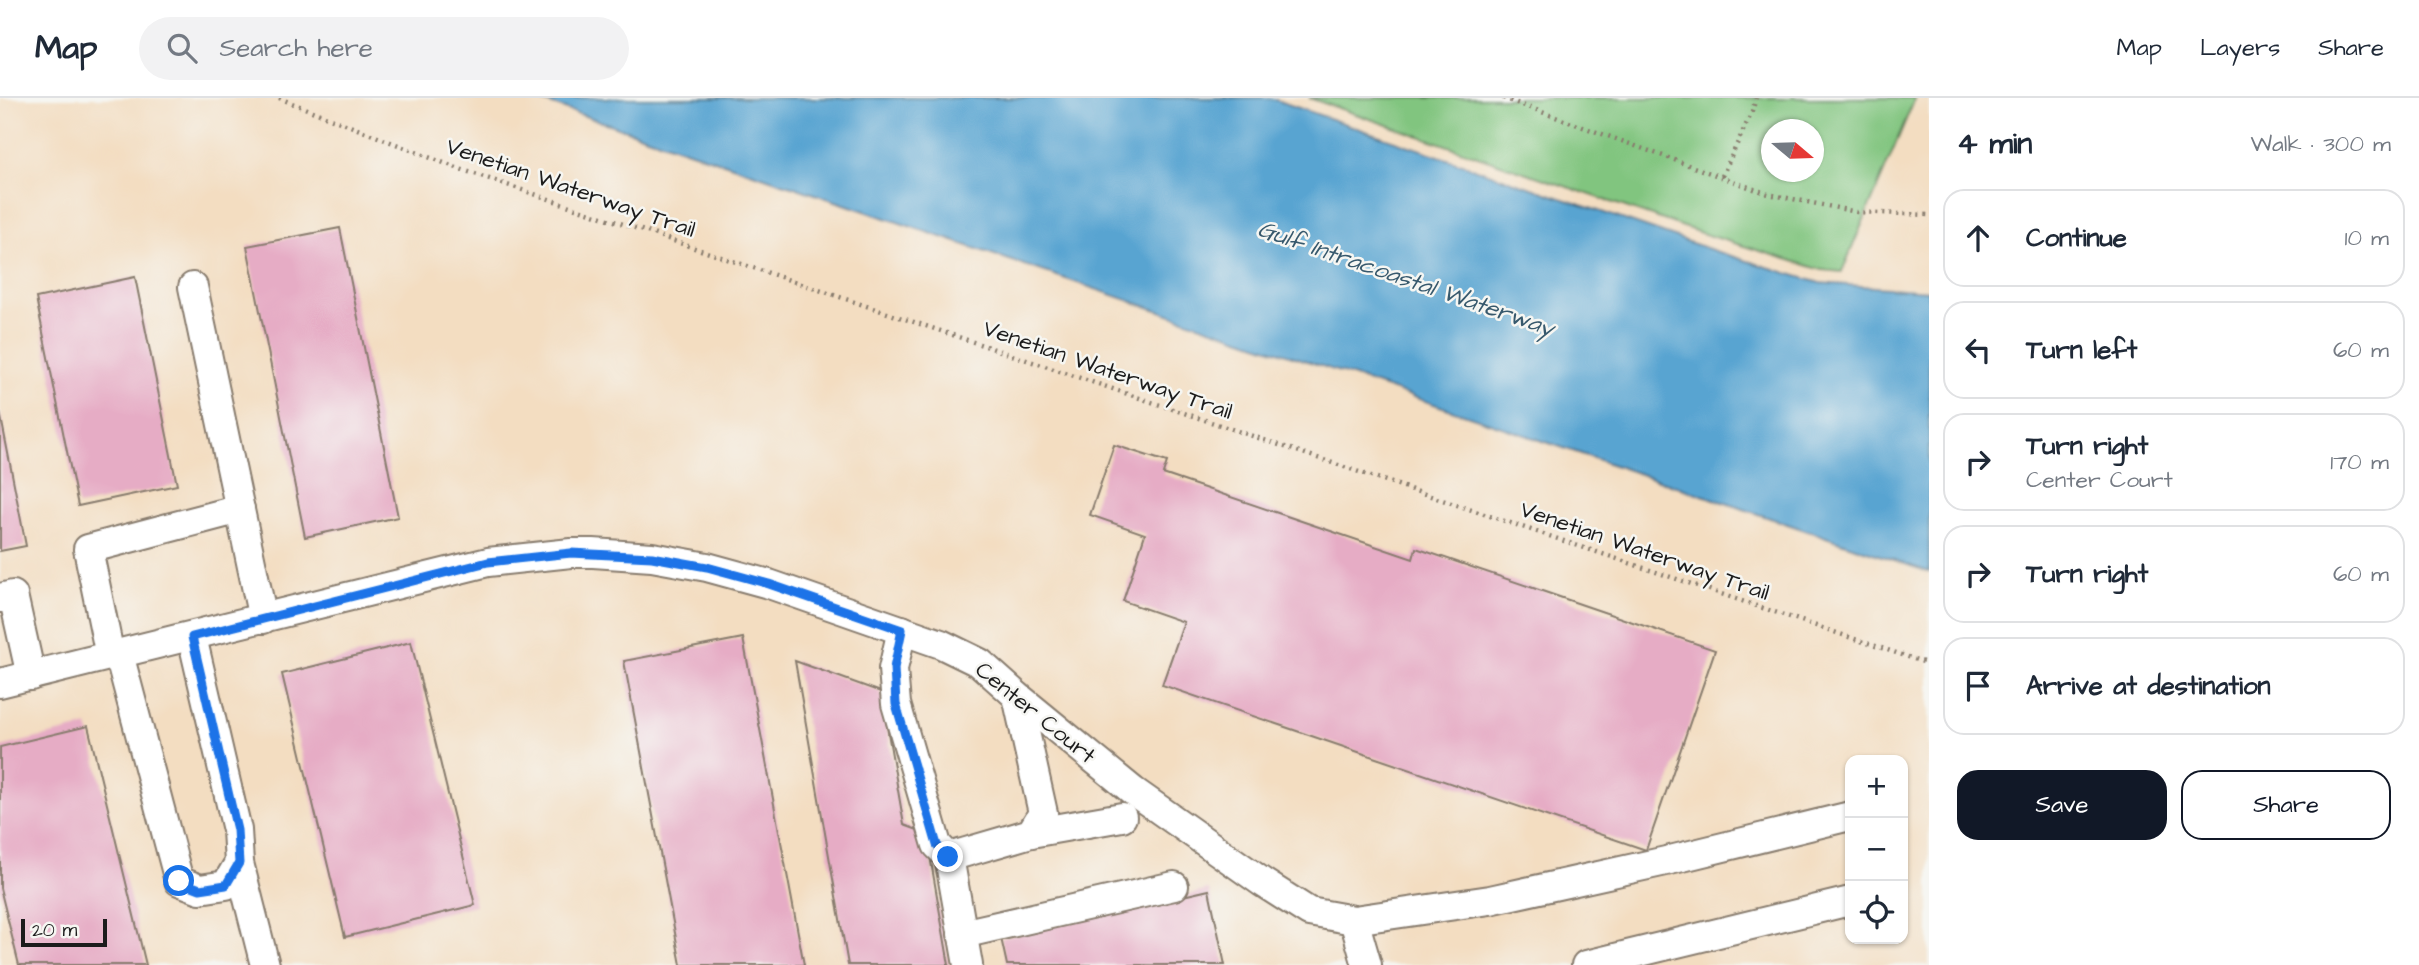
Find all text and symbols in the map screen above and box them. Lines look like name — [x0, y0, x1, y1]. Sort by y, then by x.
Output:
search box — [139, 17, 629, 80]
text: Map — [35, 25, 97, 71]
icon: search — [163, 29, 201, 67]
text: Search here — [219, 30, 373, 66]
text: Map — [2117, 31, 2162, 65]
text: Layers — [2200, 31, 2280, 65]
text: Share — [2318, 31, 2384, 65]
north arrow — [1761, 119, 1824, 182]
text: 4 min — [1957, 123, 2032, 165]
text: Walk · 300 m — [2250, 128, 2391, 160]
street label: Venetian Waterway Trail — [441, 130, 700, 247]
water label: Gulf Intracoastal Waterway — [1253, 212, 1561, 347]
icon: ahead — [1959, 219, 1997, 257]
text: Continue — [2026, 220, 2127, 256]
text: 10 m — [2344, 222, 2389, 254]
street label: Venetian Waterway Trail — [978, 312, 1237, 429]
icon: left — [1959, 331, 1997, 369]
text: Turn left — [2026, 332, 2137, 368]
text: 60 m — [2333, 334, 2389, 366]
text: Turn right — [2026, 428, 2148, 464]
icon: right — [1959, 443, 1997, 481]
text: 170 m — [2330, 446, 2389, 478]
text: Center Court — [2026, 464, 2173, 496]
street label: Venetian Waterway Trail — [1515, 493, 1774, 610]
icon: right — [1959, 555, 1997, 593]
text: Turn right — [2026, 556, 2148, 592]
text: 60 m — [2333, 558, 2389, 590]
street label: Center Court — [968, 654, 1103, 772]
icon: arrive — [1959, 667, 1997, 705]
text: Arrive at destination — [2026, 668, 2271, 704]
map controls — [1845, 755, 1908, 944]
button: + — [1845, 755, 1908, 818]
button: Save — [1957, 770, 2167, 840]
button: Share — [2181, 770, 2391, 840]
button: − — [1845, 818, 1908, 881]
route end — [932, 841, 963, 872]
route start — [163, 865, 194, 896]
button: locate — [1845, 881, 1908, 944]
scale bar — [21, 916, 107, 948]
text: 20 m — [32, 917, 77, 944]

